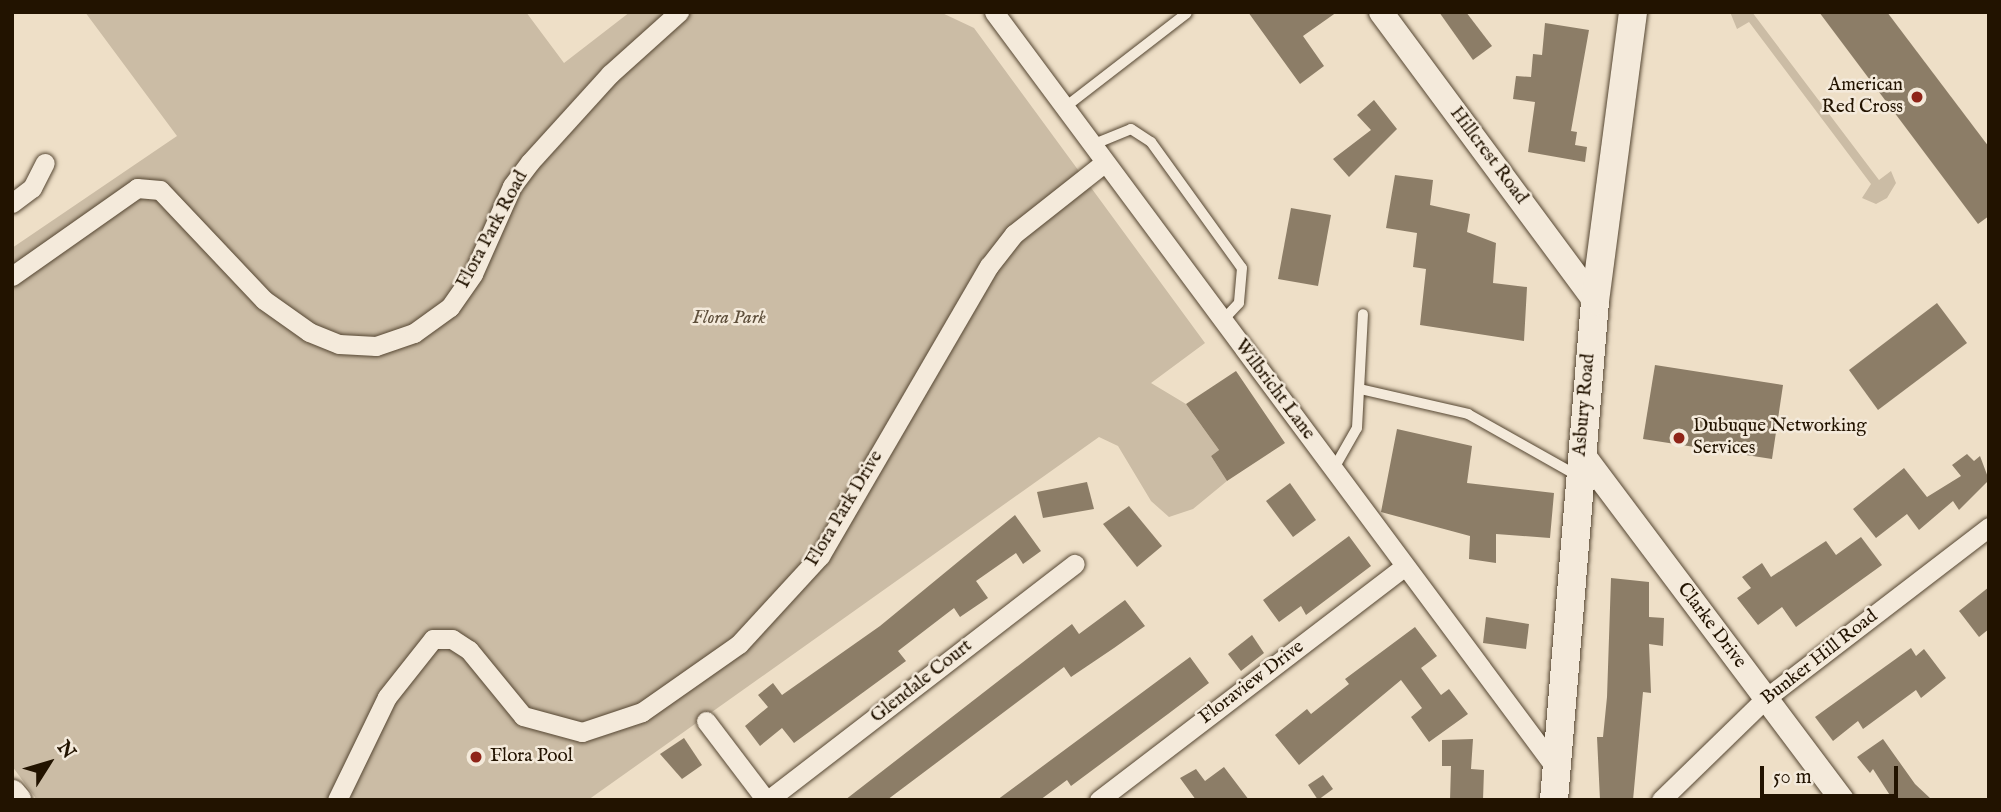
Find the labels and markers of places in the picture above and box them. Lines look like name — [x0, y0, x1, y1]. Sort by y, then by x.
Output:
place label: American Red Cross — [1822, 75, 1903, 119]
marker: American Red Cross — [1909, 89, 1925, 105]
place label: Dubuque Networking Services — [1693, 416, 1866, 460]
marker: Dubuque Networking Services — [1671, 430, 1687, 446]
place label: Flora Pool — [490, 746, 573, 768]
marker: Flora Pool — [468, 749, 484, 765]

